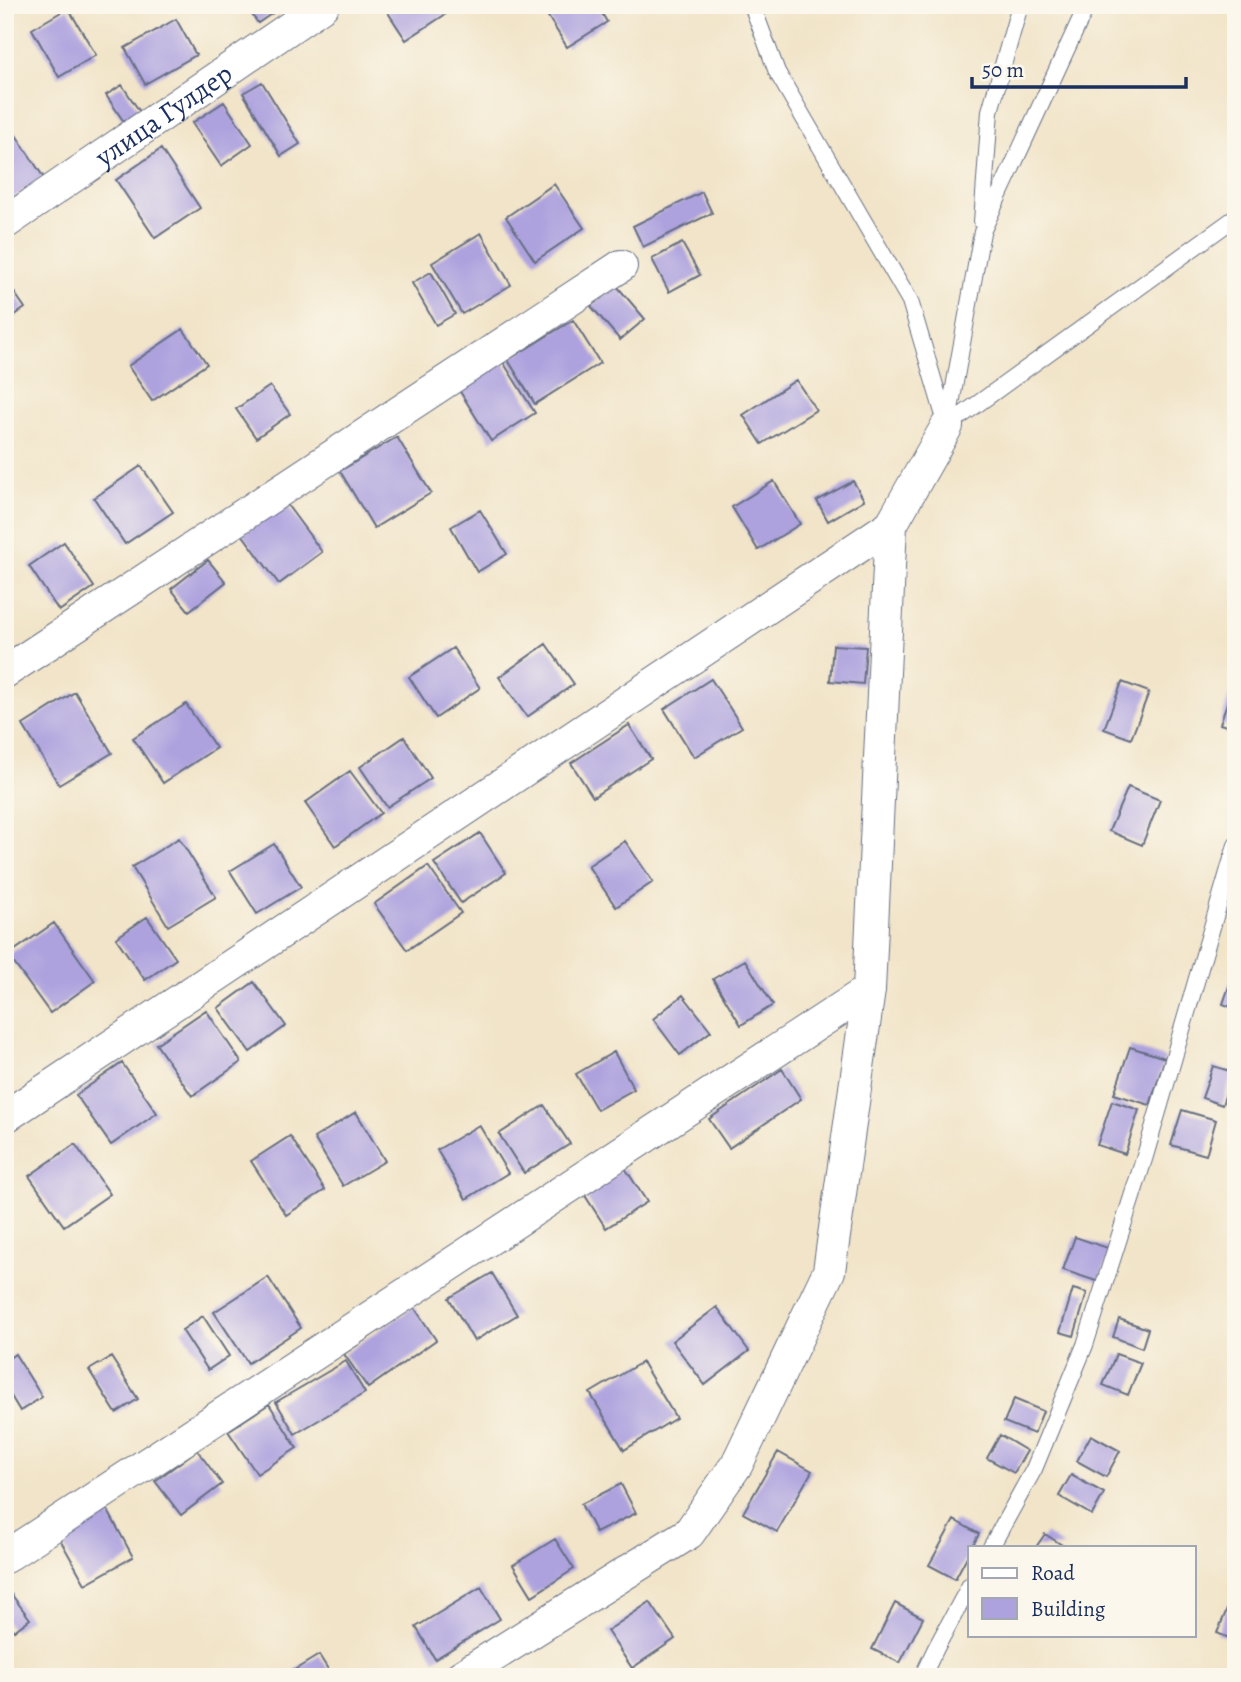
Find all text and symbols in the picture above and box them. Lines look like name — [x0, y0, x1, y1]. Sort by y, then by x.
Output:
scale bar — [972, 46, 1185, 90]
street label: улица Гулдер — [87, 55, 240, 176]
text: 50 m — [982, 56, 1024, 84]
legend — [968, 1546, 1196, 1636]
text: Road — [1031, 1559, 1075, 1587]
text: Building — [1031, 1595, 1106, 1623]

